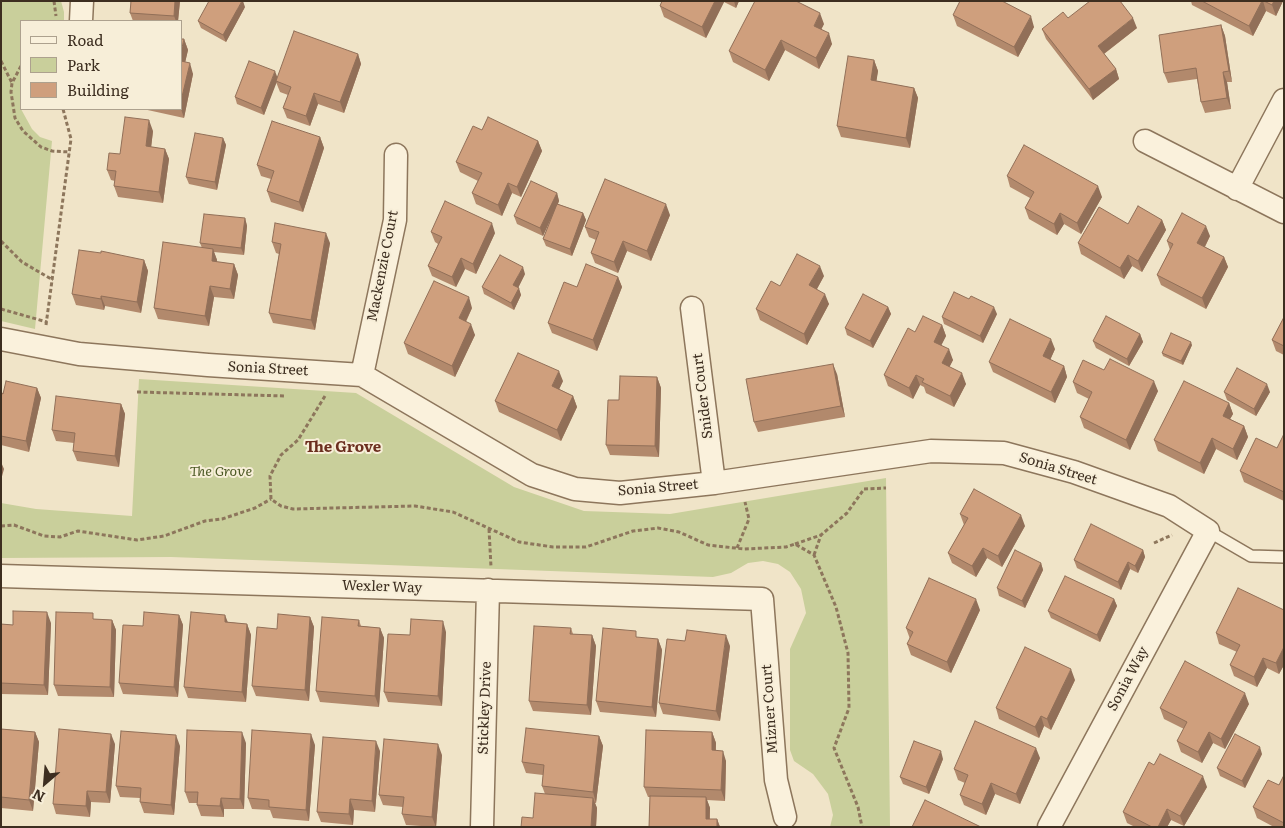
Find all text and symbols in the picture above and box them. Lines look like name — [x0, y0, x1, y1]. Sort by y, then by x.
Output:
legend — [20, 20, 182, 110]
text: Road — [67, 28, 103, 51]
text: Park — [67, 53, 100, 76]
text: Building — [67, 78, 129, 101]
street label: Mackenzie Court — [364, 209, 402, 323]
street label: Snider Court — [689, 352, 717, 440]
street label: Sonia Street — [227, 358, 309, 380]
district label: The Grove — [305, 439, 381, 457]
street label: Sonia Street — [1017, 449, 1099, 489]
park label: The Grove — [190, 464, 252, 480]
street label: Sonia Street — [617, 476, 699, 500]
street label: Wexler Way — [342, 577, 422, 597]
street label: Sonia Way — [1104, 644, 1152, 714]
street label: Stickley Drive — [475, 661, 495, 755]
street label: Mizner Court — [758, 663, 782, 755]
north arrow — [20, 758, 70, 808]
text: N — [28, 785, 48, 808]

